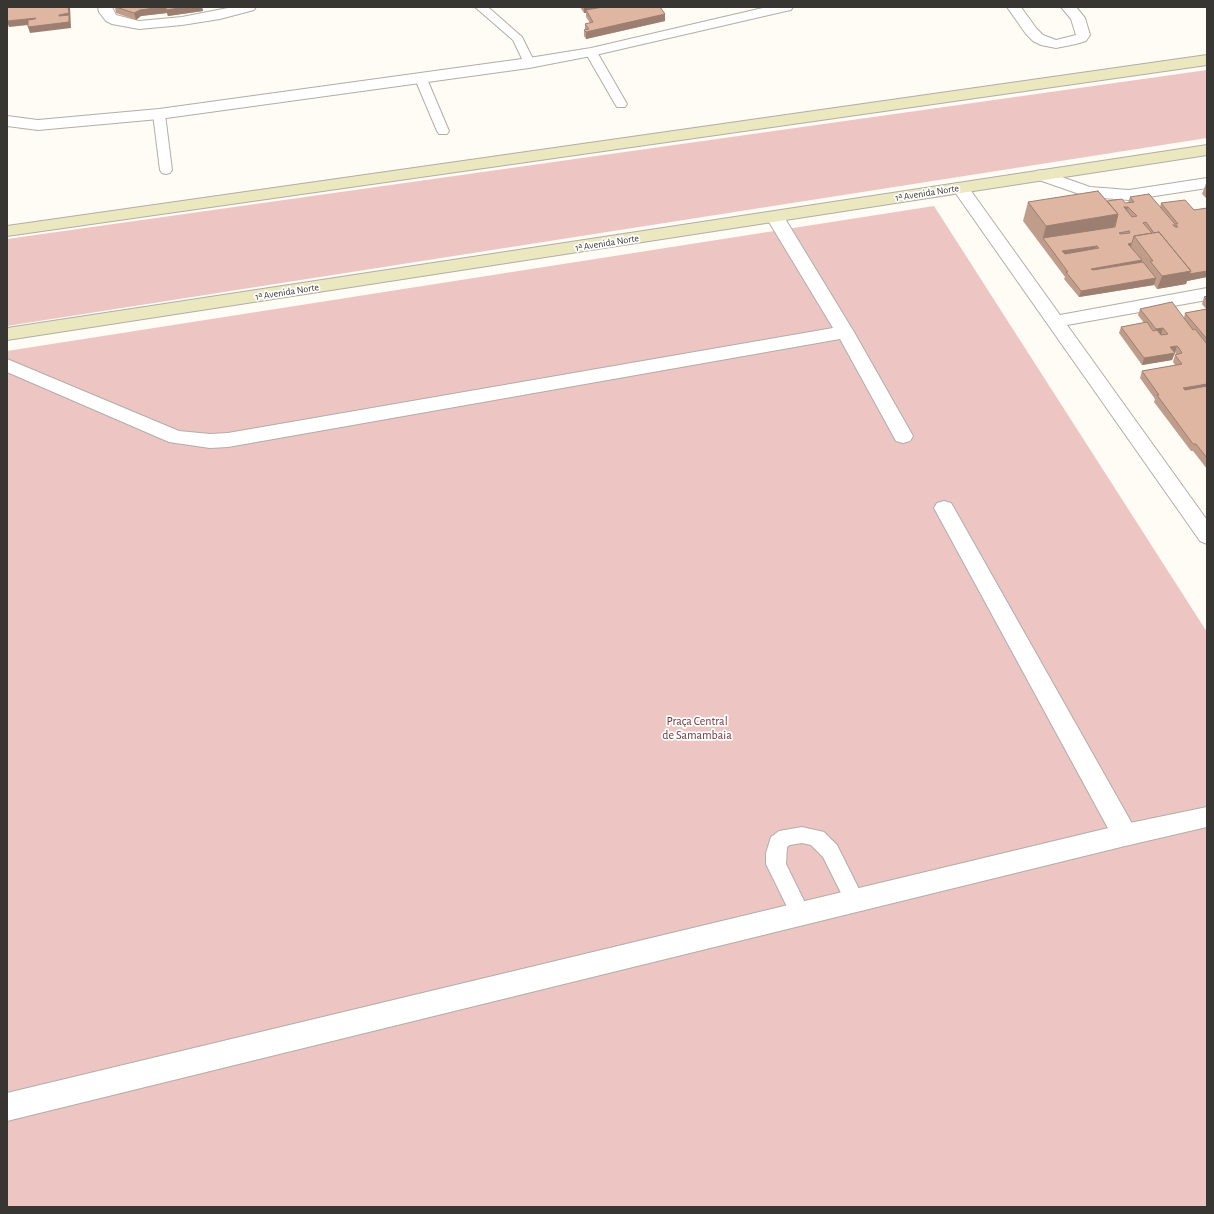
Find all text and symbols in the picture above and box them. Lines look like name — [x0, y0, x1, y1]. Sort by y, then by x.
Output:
street label: 1ᵃ Avenida Norte — [894, 182, 960, 204]
street label: 1ᵃ Avenida Norte — [574, 232, 640, 254]
street label: 1ᵃ Avenida Norte — [254, 281, 320, 303]
park label: Praça Central de Samambaia — [662, 714, 732, 742]

